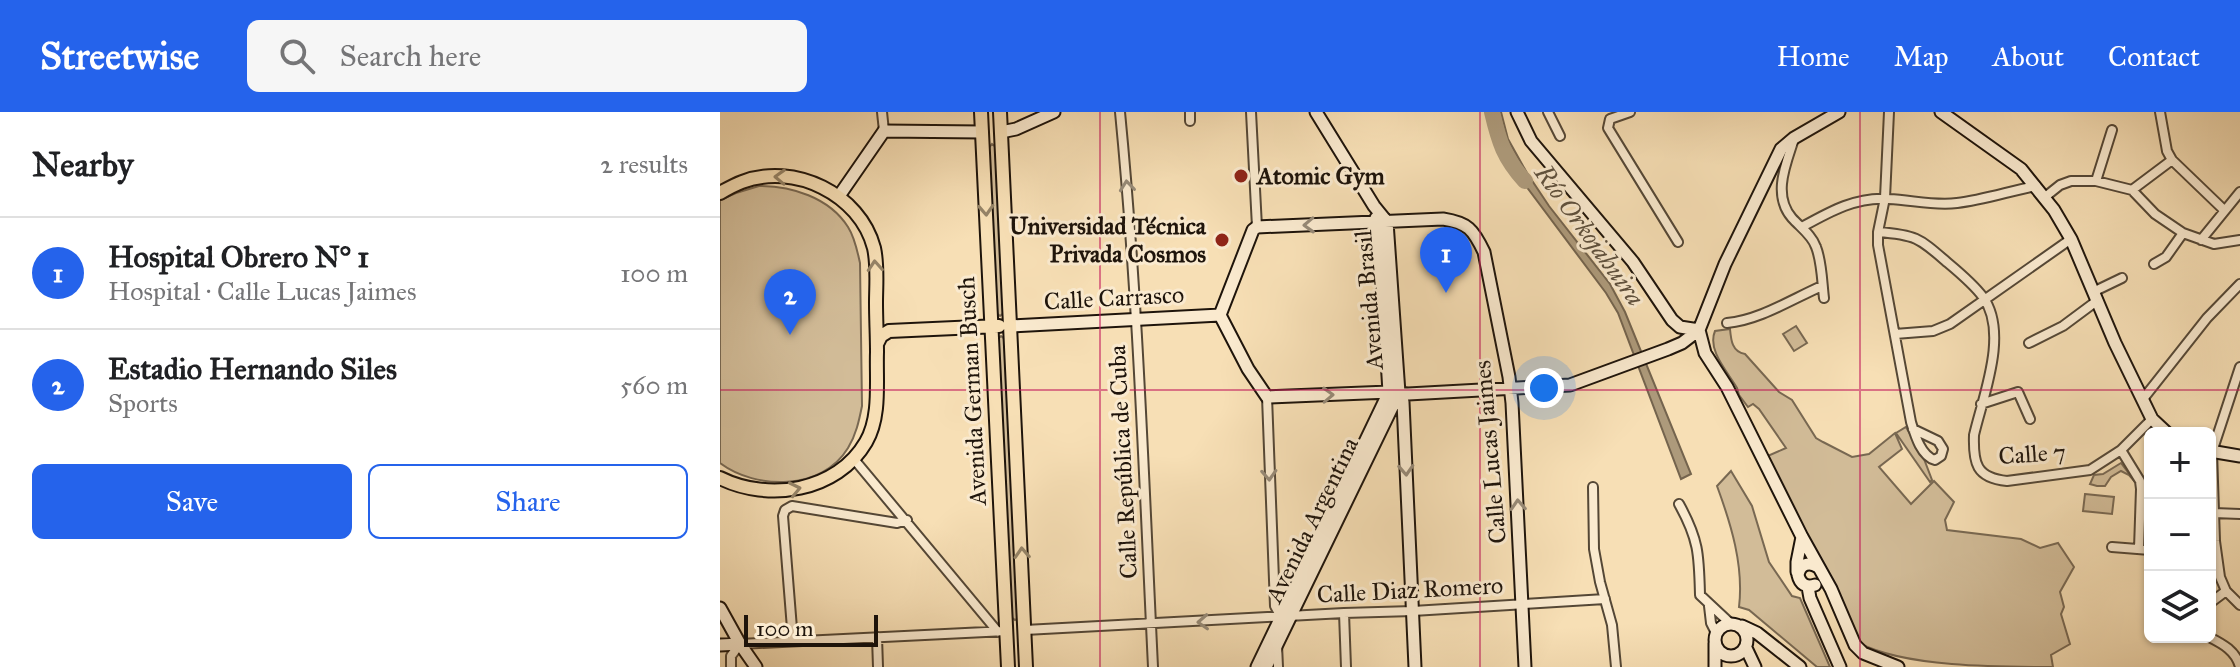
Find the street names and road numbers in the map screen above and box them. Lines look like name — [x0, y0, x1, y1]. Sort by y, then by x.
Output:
street label: Avenida Brasil — [1348, 228, 1390, 372]
street label: Avenida German Busch — [951, 276, 993, 507]
street label: Calle Carrasco — [1043, 279, 1185, 317]
street label: Calle República de Cuba — [1102, 343, 1144, 580]
street label: Calle Lucas Jaimes — [1467, 359, 1513, 545]
street label: Avenida Argentina — [1258, 431, 1365, 609]
street label: Calle 7 — [1997, 437, 2067, 471]
street label: Calle Diaz Romero — [1316, 570, 1504, 610]

